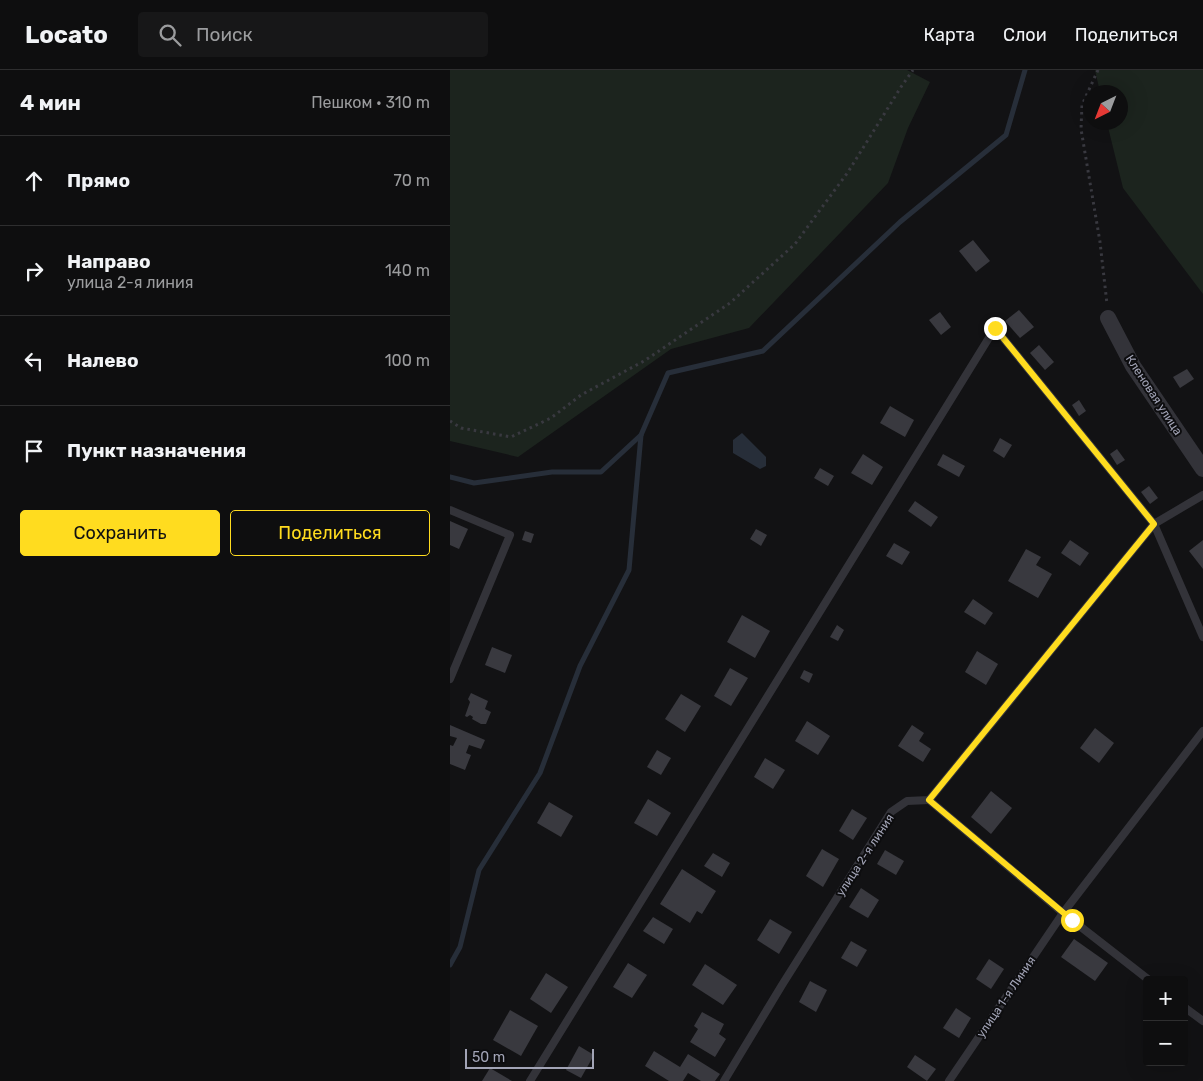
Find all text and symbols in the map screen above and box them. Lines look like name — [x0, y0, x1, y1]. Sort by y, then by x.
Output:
search box — [138, 12, 488, 57]
text: Locato — [25, 21, 108, 49]
icon: search — [156, 21, 184, 49]
text: Поиск — [196, 23, 253, 46]
text: Карта — [924, 24, 975, 46]
text: Слои — [1003, 24, 1047, 46]
text: Поделиться — [1075, 24, 1178, 46]
north arrow — [1083, 85, 1128, 130]
text: 4 мин — [20, 90, 81, 115]
text: Пешком · 310 m — [311, 93, 430, 112]
icon: ahead — [20, 167, 48, 195]
text: Прямо — [67, 169, 130, 192]
text: 70 m — [393, 171, 430, 190]
text: Направо — [67, 250, 151, 273]
icon: right — [20, 257, 48, 285]
text: 140 m — [385, 261, 430, 280]
text: улица 2-я линия — [67, 273, 194, 292]
route end — [984, 317, 1007, 340]
icon: left — [20, 347, 48, 375]
text: Налево — [67, 349, 139, 372]
text: 100 m — [385, 351, 430, 370]
street label: Кленовая улица — [1123, 352, 1185, 438]
icon: arrive — [20, 437, 48, 465]
text: Пункт назначения — [67, 439, 246, 462]
button: Сохранить — [20, 510, 220, 556]
button: Поделиться — [230, 510, 430, 556]
street label: улица 2-я линия — [833, 811, 897, 899]
route start — [1061, 909, 1084, 932]
street label: улица 1-я Линия — [974, 954, 1038, 1040]
map controls — [1143, 976, 1188, 1066]
button: + — [1143, 976, 1188, 1021]
button: − — [1143, 1021, 1188, 1066]
scale bar — [465, 1046, 594, 1069]
text: 50 m — [472, 1049, 505, 1066]

